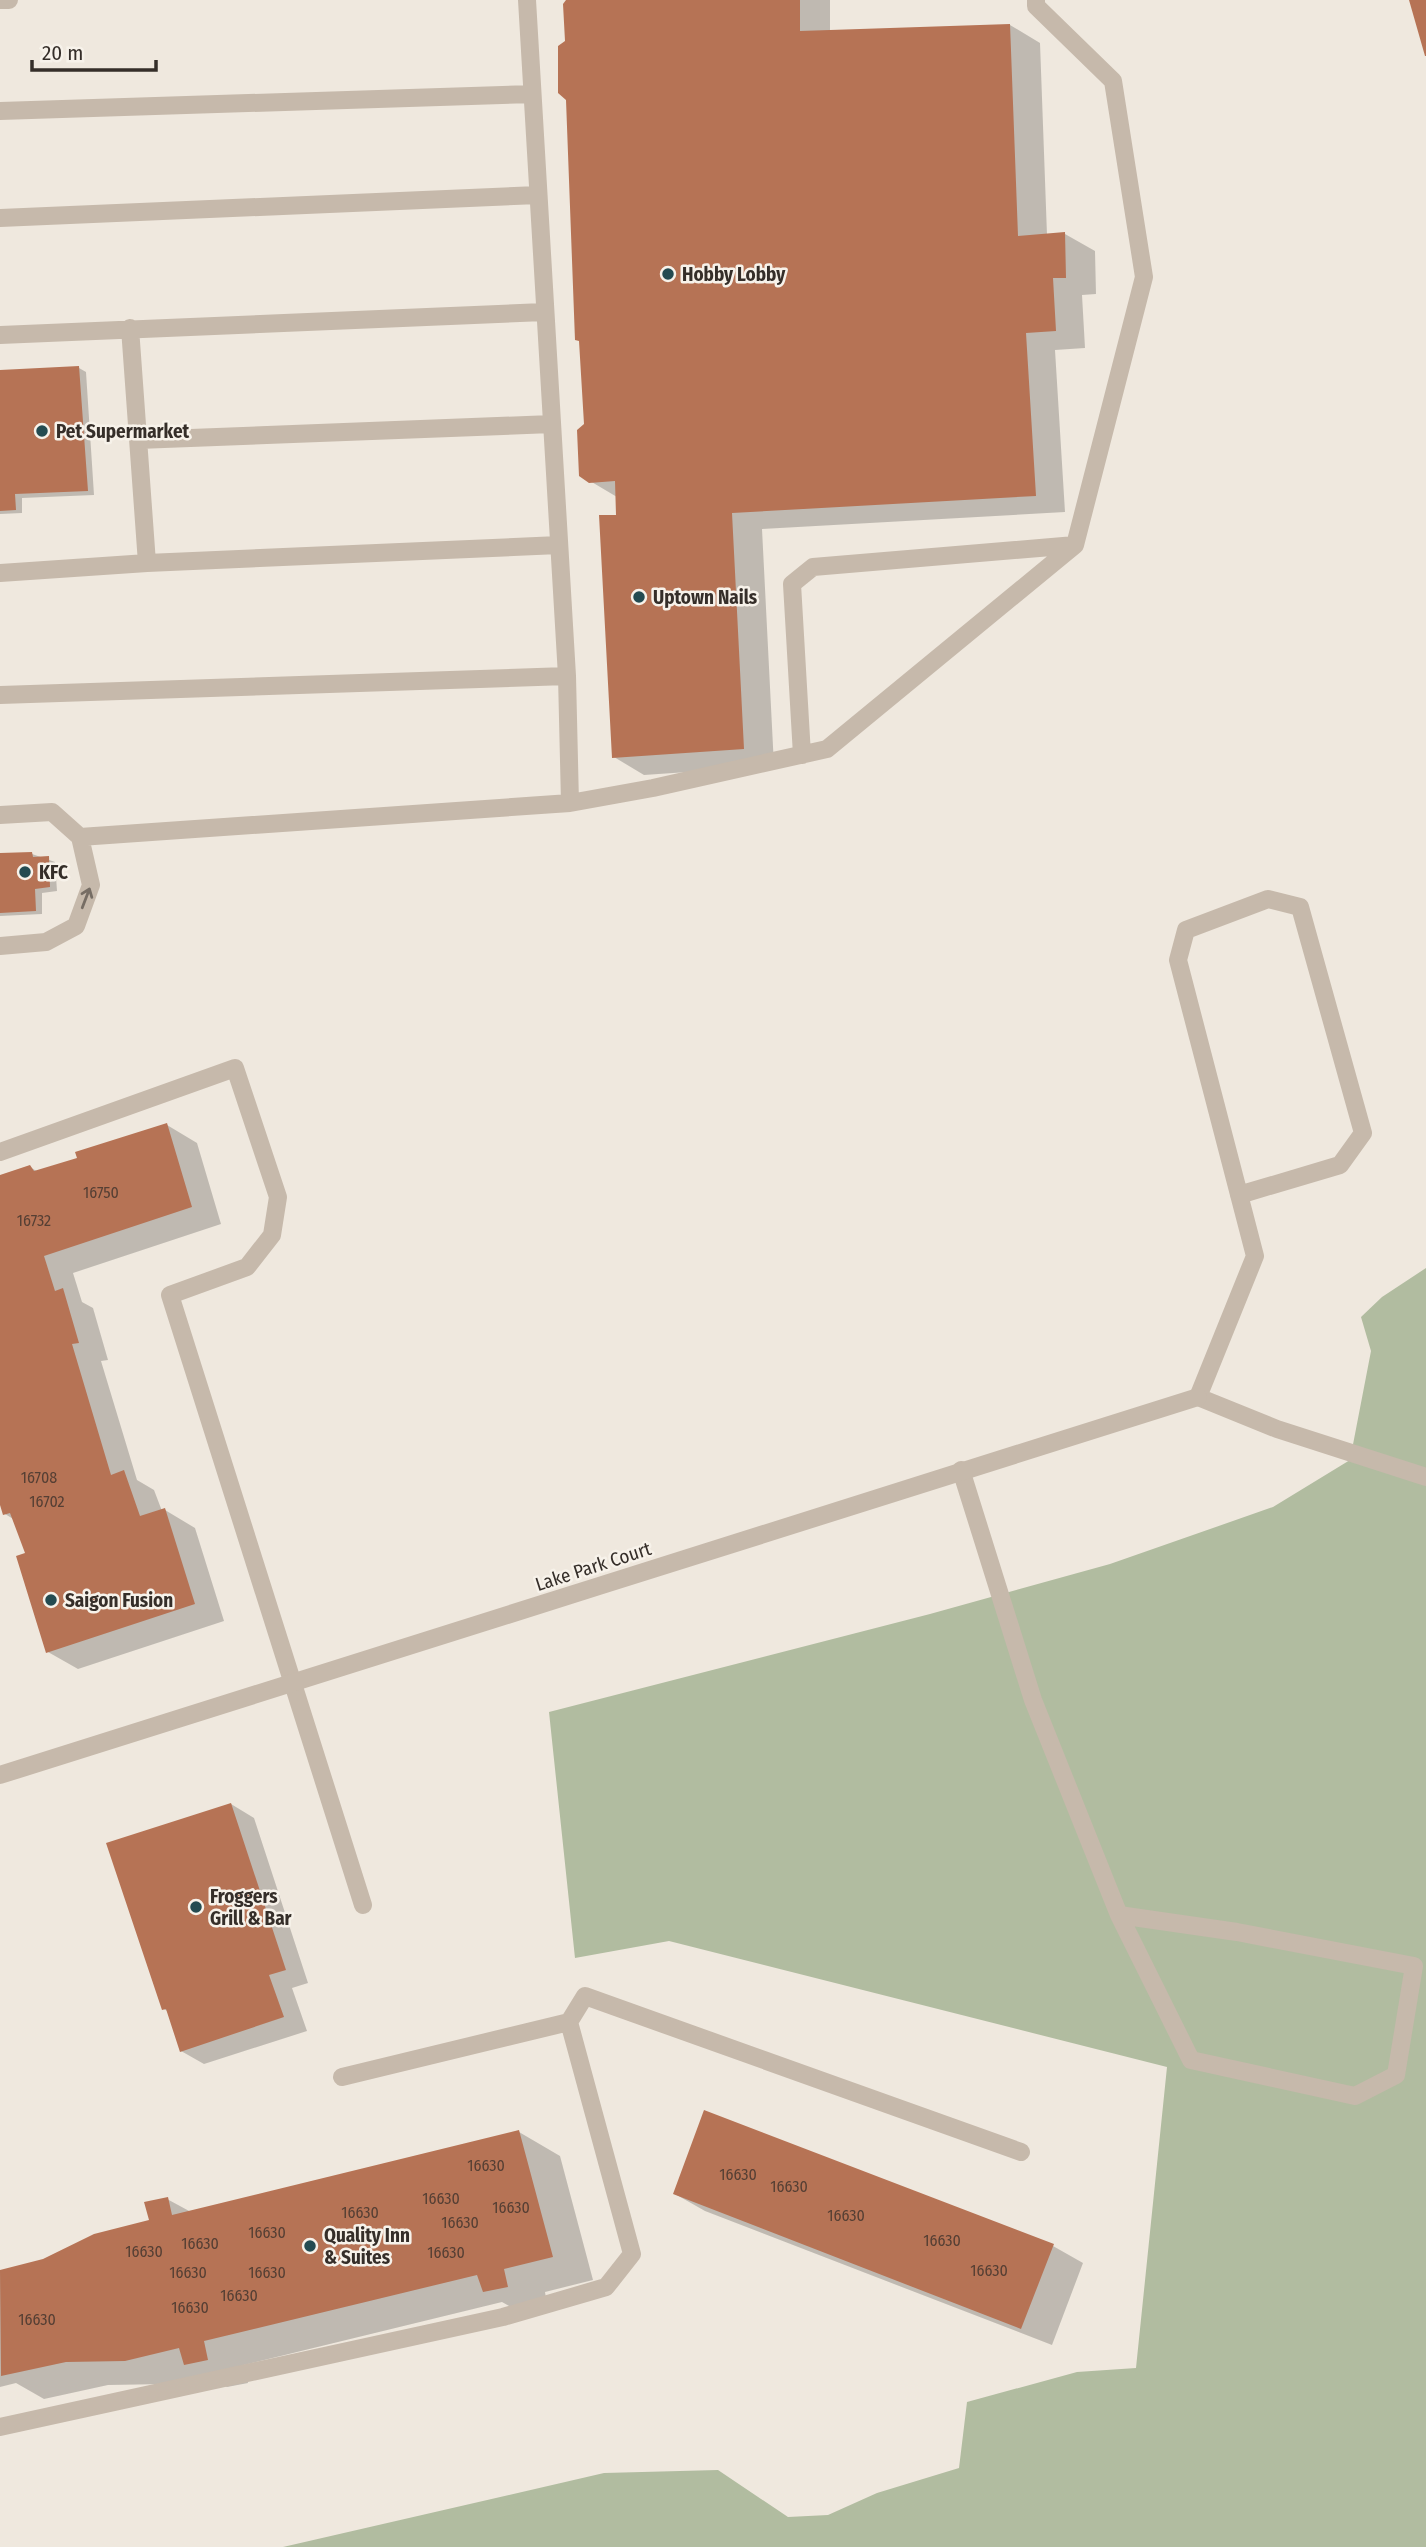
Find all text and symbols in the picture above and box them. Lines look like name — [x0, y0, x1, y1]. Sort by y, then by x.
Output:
scale bar — [32, 28, 156, 72]
text: 20 m — [42, 40, 83, 66]
place label: Hobby Lobby — [682, 263, 786, 286]
marker: Hobby Lobby — [660, 266, 676, 282]
place label: Pet Supermarket — [56, 420, 190, 443]
marker: Pet Supermarket — [34, 423, 50, 439]
place label: Uptown Nails — [653, 586, 758, 609]
marker: Uptown Nails — [631, 589, 647, 605]
place label: KFC — [39, 861, 68, 884]
marker: KFC — [17, 864, 33, 880]
one-way arrow — [81, 888, 94, 910]
house number: 16750 — [83, 1183, 119, 1202]
house number: 16732 — [17, 1211, 51, 1230]
house number: 16708 — [21, 1468, 57, 1487]
house number: 16702 — [29, 1492, 65, 1511]
street label: Lake Park Court — [532, 1537, 655, 1596]
place label: Saigon Fusion — [65, 1589, 173, 1612]
marker: Saigon Fusion — [43, 1592, 59, 1608]
place label: Froggers Grill & Bar — [210, 1885, 293, 1930]
marker: Froggers Grill & Bar — [188, 1899, 204, 1915]
house number: 16630 — [467, 2156, 505, 2175]
house number: 16630 — [719, 2165, 757, 2184]
house number: 16630 — [770, 2177, 808, 2196]
house number: 16630 — [422, 2189, 460, 2208]
house number: 16630 — [492, 2198, 530, 2217]
house number: 16630 — [341, 2203, 379, 2222]
house number: 16630 — [827, 2206, 865, 2225]
house number: 16630 — [441, 2213, 479, 2232]
house number: 16630 — [248, 2223, 286, 2242]
place label: Quality Inn & Suites — [324, 2224, 410, 2269]
house number: 16630 — [923, 2231, 961, 2250]
house number: 16630 — [181, 2234, 219, 2253]
marker: Quality Inn & Suites — [302, 2238, 318, 2254]
house number: 16630 — [125, 2242, 163, 2261]
house number: 16630 — [427, 2243, 465, 2262]
house number: 16630 — [970, 2261, 1008, 2280]
house number: 16630 — [169, 2263, 207, 2282]
house number: 16630 — [248, 2263, 286, 2282]
house number: 16630 — [220, 2286, 258, 2305]
house number: 16630 — [171, 2298, 209, 2317]
house number: 16630 — [18, 2310, 56, 2329]

